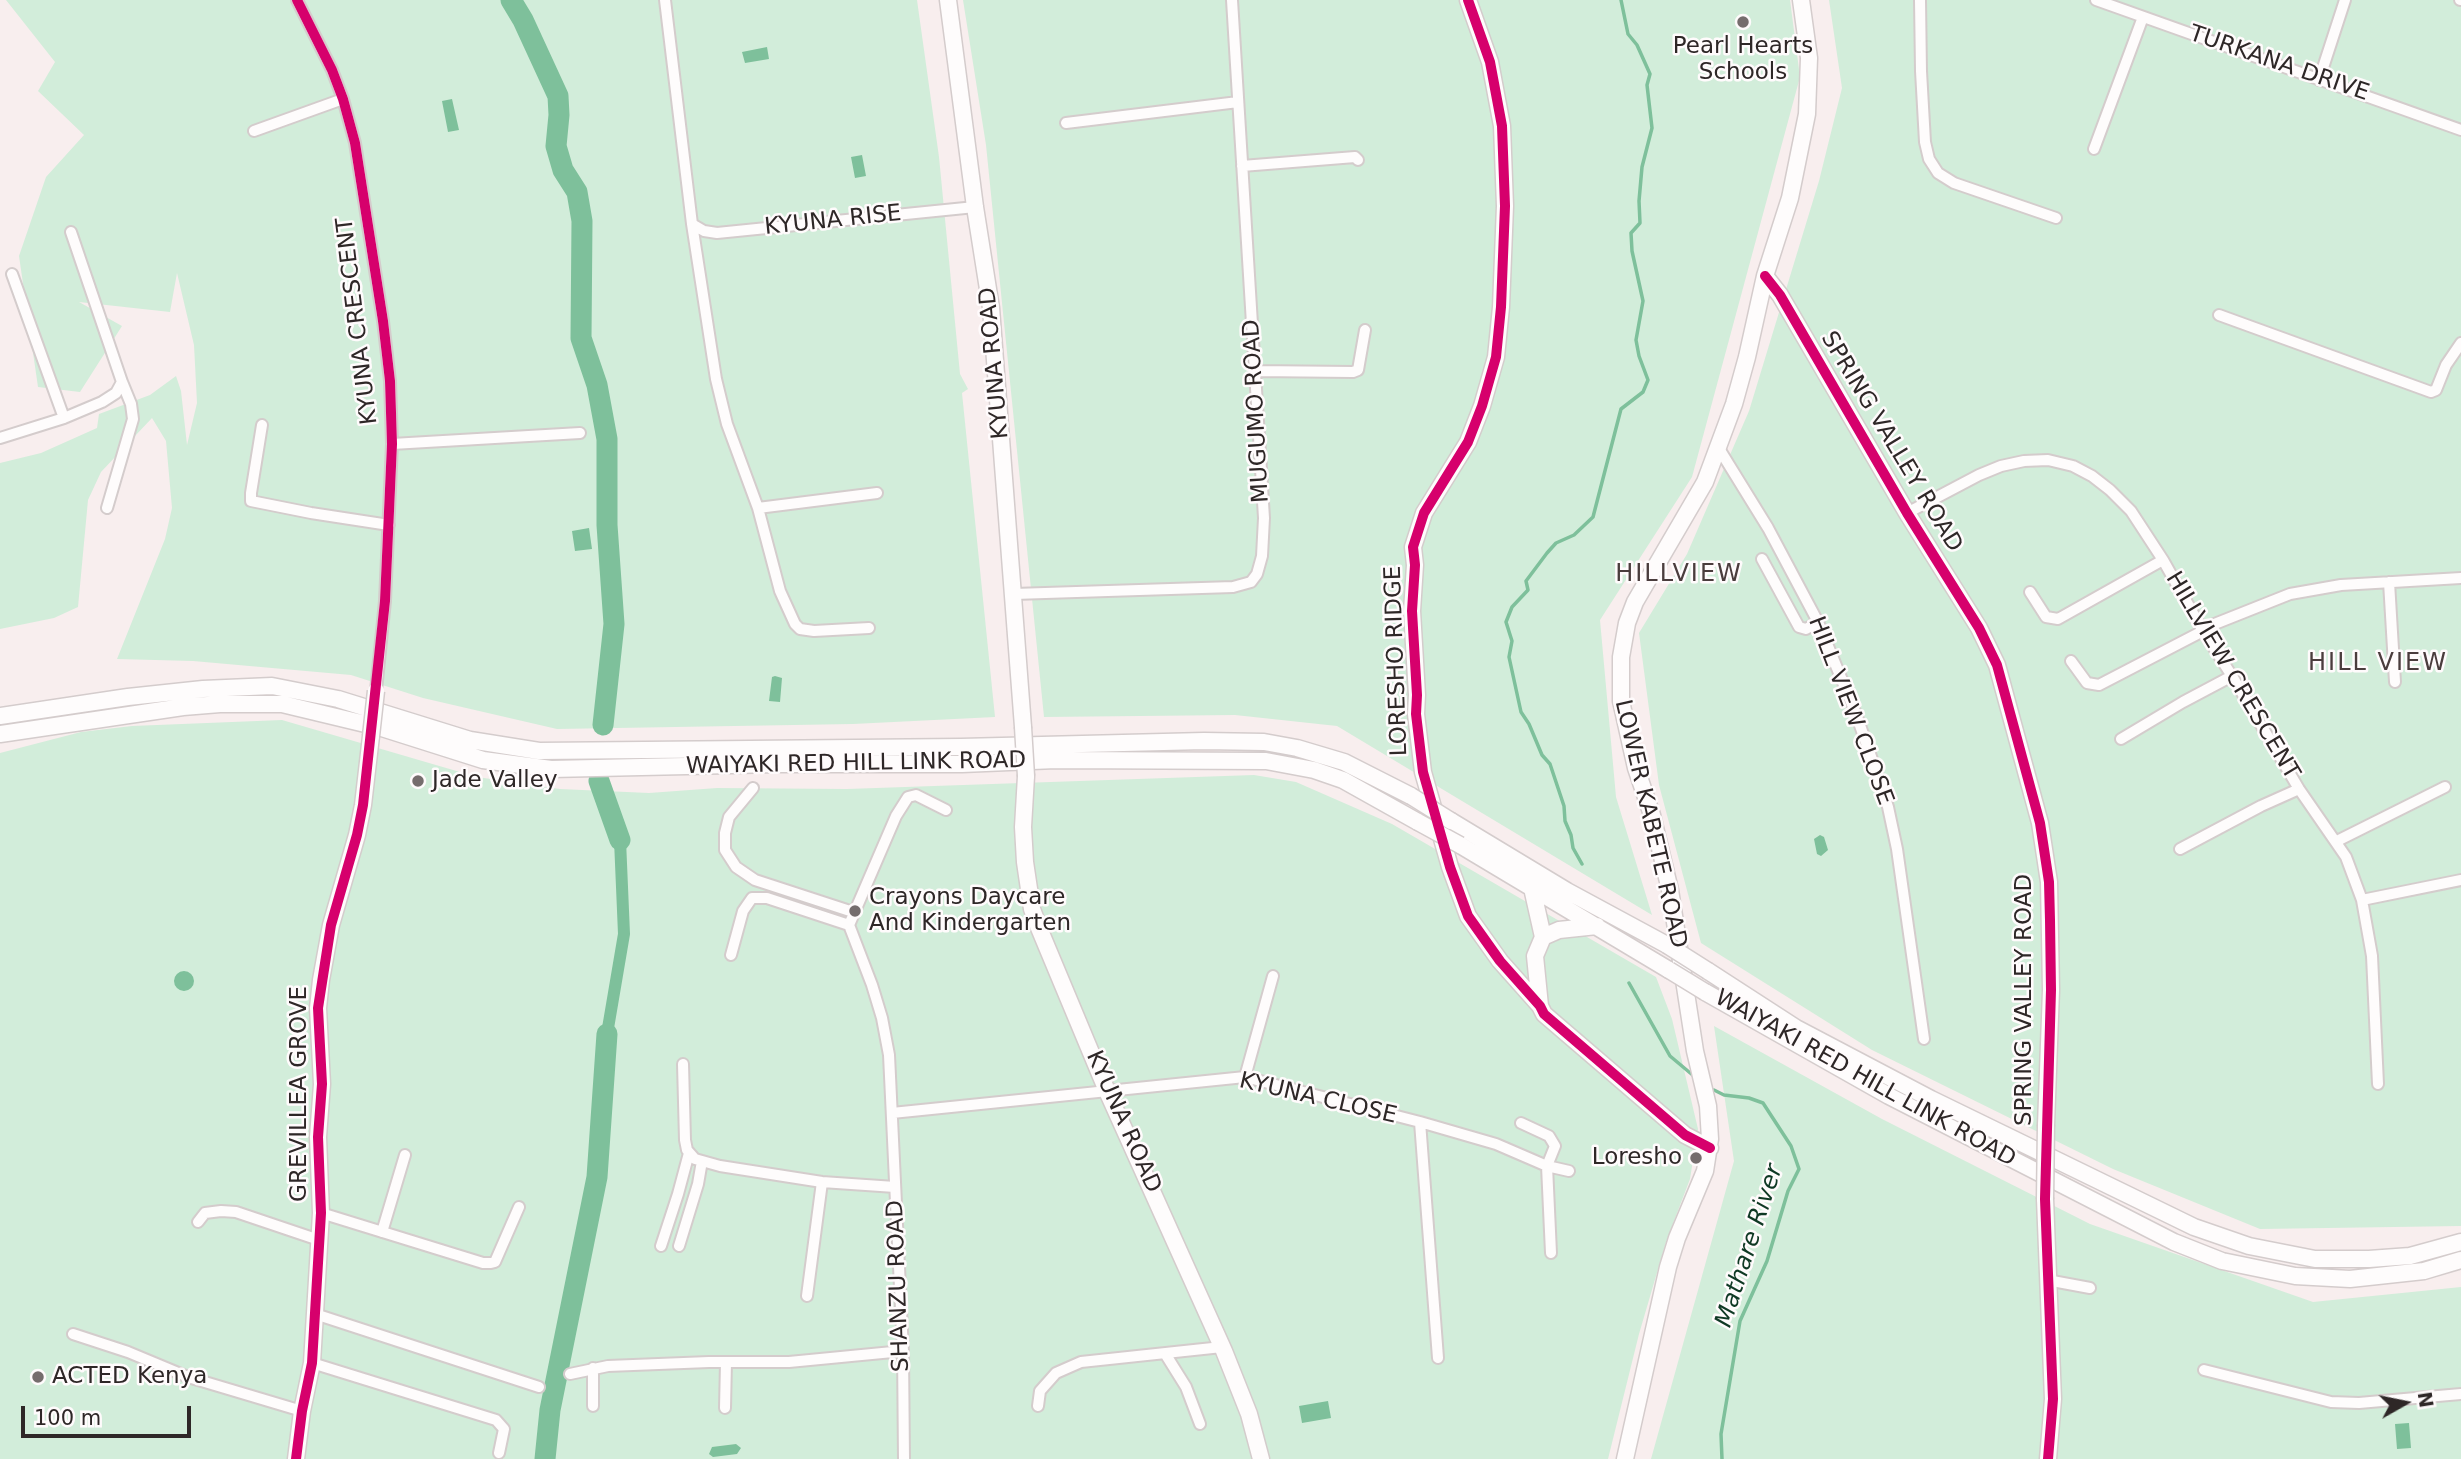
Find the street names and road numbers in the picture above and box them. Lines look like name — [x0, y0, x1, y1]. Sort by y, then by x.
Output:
street label: TURKANA DRIVE — [2186, 20, 2372, 108]
street label: KYUNA RISE — [763, 200, 903, 242]
street label: KYUNA CRESCENT — [332, 216, 384, 426]
street label: KYUNA ROAD — [975, 286, 1015, 440]
street label: MUGUMO ROAD — [1238, 319, 1276, 503]
street label: SPRING VALLEY ROAD — [1814, 327, 1968, 557]
street label: LORESHO RIDGE — [1380, 565, 1414, 757]
street label: HILLVIEW CRESCENT — [2159, 567, 2305, 785]
street label: HILL VIEW CLOSE — [1801, 613, 1899, 809]
street label: LOWER KABETE ROAD — [1608, 697, 1692, 951]
street label: WAIYAKI RED HILL LINK ROAD — [686, 747, 1026, 781]
street label: SPRING VALLEY ROAD — [2011, 874, 2039, 1126]
street label: WAIYAKI RED HILL LINK ROAD — [1710, 985, 2020, 1173]
street label: GREVILLEA GROVE — [286, 986, 314, 1202]
street label: KYUNA ROAD — [1079, 1047, 1167, 1197]
street label: KYUNA CLOSE — [1237, 1067, 1399, 1131]
street label: SHANZU ROAD — [882, 1200, 916, 1372]

